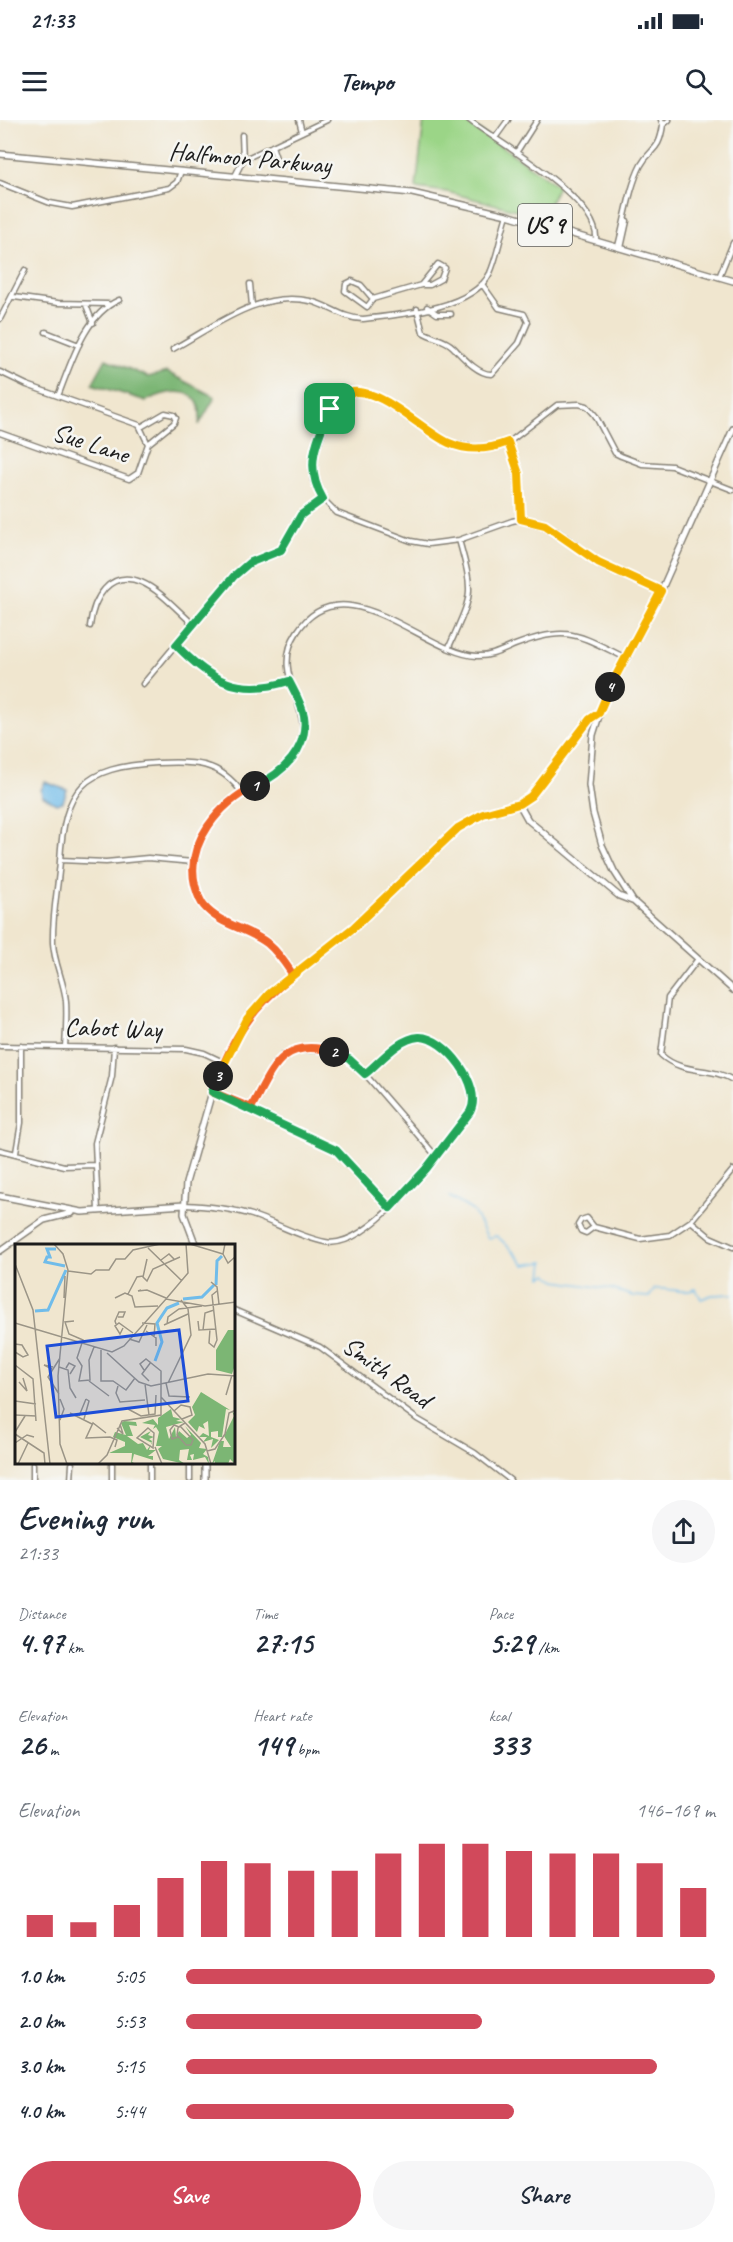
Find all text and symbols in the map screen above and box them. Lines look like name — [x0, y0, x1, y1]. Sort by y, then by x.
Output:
text: 21:33 — [30, 7, 74, 35]
text: Tempo — [339, 64, 394, 98]
icon: menu — [18, 65, 51, 98]
icon: search — [682, 65, 715, 98]
street label: Halfmoon Parkway — [167, 134, 335, 182]
road number: US 9 — [518, 204, 572, 246]
pin — [304, 383, 355, 434]
icon: arrive — [313, 392, 346, 425]
street label: Sue Lane — [49, 415, 136, 472]
pin: 4 — [595, 672, 625, 702]
text: 4 — [606, 677, 614, 697]
pin: 1 — [240, 771, 270, 801]
text: 1 — [251, 776, 259, 796]
street label: Cabot Way — [64, 1011, 164, 1045]
pin: 2 — [319, 1037, 349, 1067]
text: 2 — [330, 1042, 338, 1062]
pin: 3 — [203, 1061, 233, 1091]
text: 3 — [214, 1066, 222, 1086]
inset map — [15, 1244, 236, 1465]
street label: Smith Road — [336, 1329, 441, 1417]
text: Evening run — [18, 1497, 153, 1539]
button: share — [652, 1500, 715, 1563]
text: 21:33 — [18, 1541, 58, 1566]
text: Distance — [18, 1604, 66, 1624]
text: Time — [253, 1604, 278, 1624]
text: Pace — [489, 1604, 513, 1624]
text: 4.97 — [18, 1624, 64, 1662]
text: 27:15 — [253, 1624, 313, 1662]
text: 5:29 — [489, 1624, 534, 1662]
text: km — [64, 1638, 83, 1658]
text: /km — [534, 1638, 559, 1658]
text: Elevation — [18, 1706, 67, 1726]
text: Heart rate — [253, 1706, 312, 1726]
text: kcal — [489, 1706, 510, 1726]
text: 26 — [18, 1726, 46, 1764]
text: 149 — [253, 1726, 293, 1764]
text: 333 — [489, 1726, 529, 1764]
text: m — [46, 1740, 58, 1760]
text: bpm — [293, 1740, 319, 1760]
text: Elevation — [18, 1798, 80, 1823]
text: 146–169 m — [636, 1798, 715, 1823]
text: 1.0 km — [18, 1964, 65, 1989]
text: 5:05 — [114, 1964, 145, 1989]
text: 2.0 km — [18, 2009, 65, 2034]
text: 5:53 — [114, 2009, 145, 2034]
text: 3.0 km — [18, 2054, 65, 2079]
text: 5:15 — [114, 2054, 145, 2079]
text: 4.0 km — [18, 2099, 65, 2124]
text: 5:44 — [114, 2099, 145, 2124]
button: Save — [18, 2161, 361, 2230]
button: Share — [373, 2161, 715, 2230]

